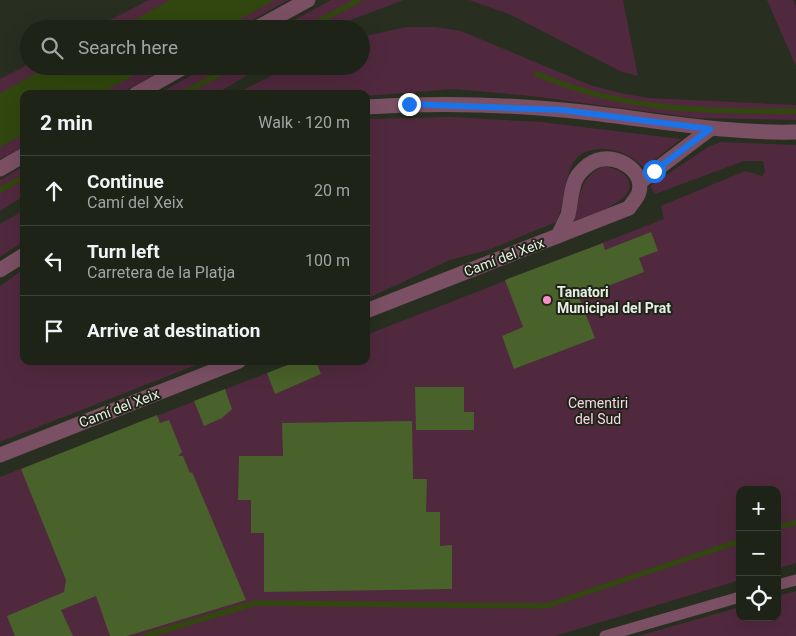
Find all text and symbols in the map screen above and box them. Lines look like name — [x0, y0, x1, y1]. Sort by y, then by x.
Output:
search box — [20, 20, 370, 75]
icon: search — [38, 34, 66, 62]
text: Search here — [78, 36, 178, 59]
route end — [398, 93, 421, 116]
text: 2 min — [40, 111, 93, 135]
text: Walk · 120 m — [258, 113, 350, 132]
route start — [643, 160, 666, 183]
text: Continue — [87, 170, 164, 193]
icon: ahead — [40, 177, 68, 205]
text: 20 m — [314, 181, 350, 200]
text: Camí del Xeix — [87, 193, 184, 212]
street label: Camí del Xeix — [462, 234, 546, 280]
text: Turn left — [87, 240, 160, 263]
icon: left — [40, 247, 68, 275]
text: 100 m — [305, 251, 350, 270]
text: Carretera de la Platja — [87, 263, 235, 282]
place label: Tanatori Municipal del Prat — [557, 284, 671, 316]
marker: Tanatori Municipal del Prat — [541, 294, 553, 306]
icon: arrive — [40, 317, 68, 345]
text: Arrive at destination — [87, 319, 260, 342]
street label: Camí del Xeix — [77, 385, 161, 431]
park label: Cementiri del Sud — [568, 395, 628, 427]
map controls — [736, 486, 781, 621]
button: + — [736, 486, 781, 531]
button: − — [736, 531, 781, 576]
button: locate — [736, 576, 781, 621]

